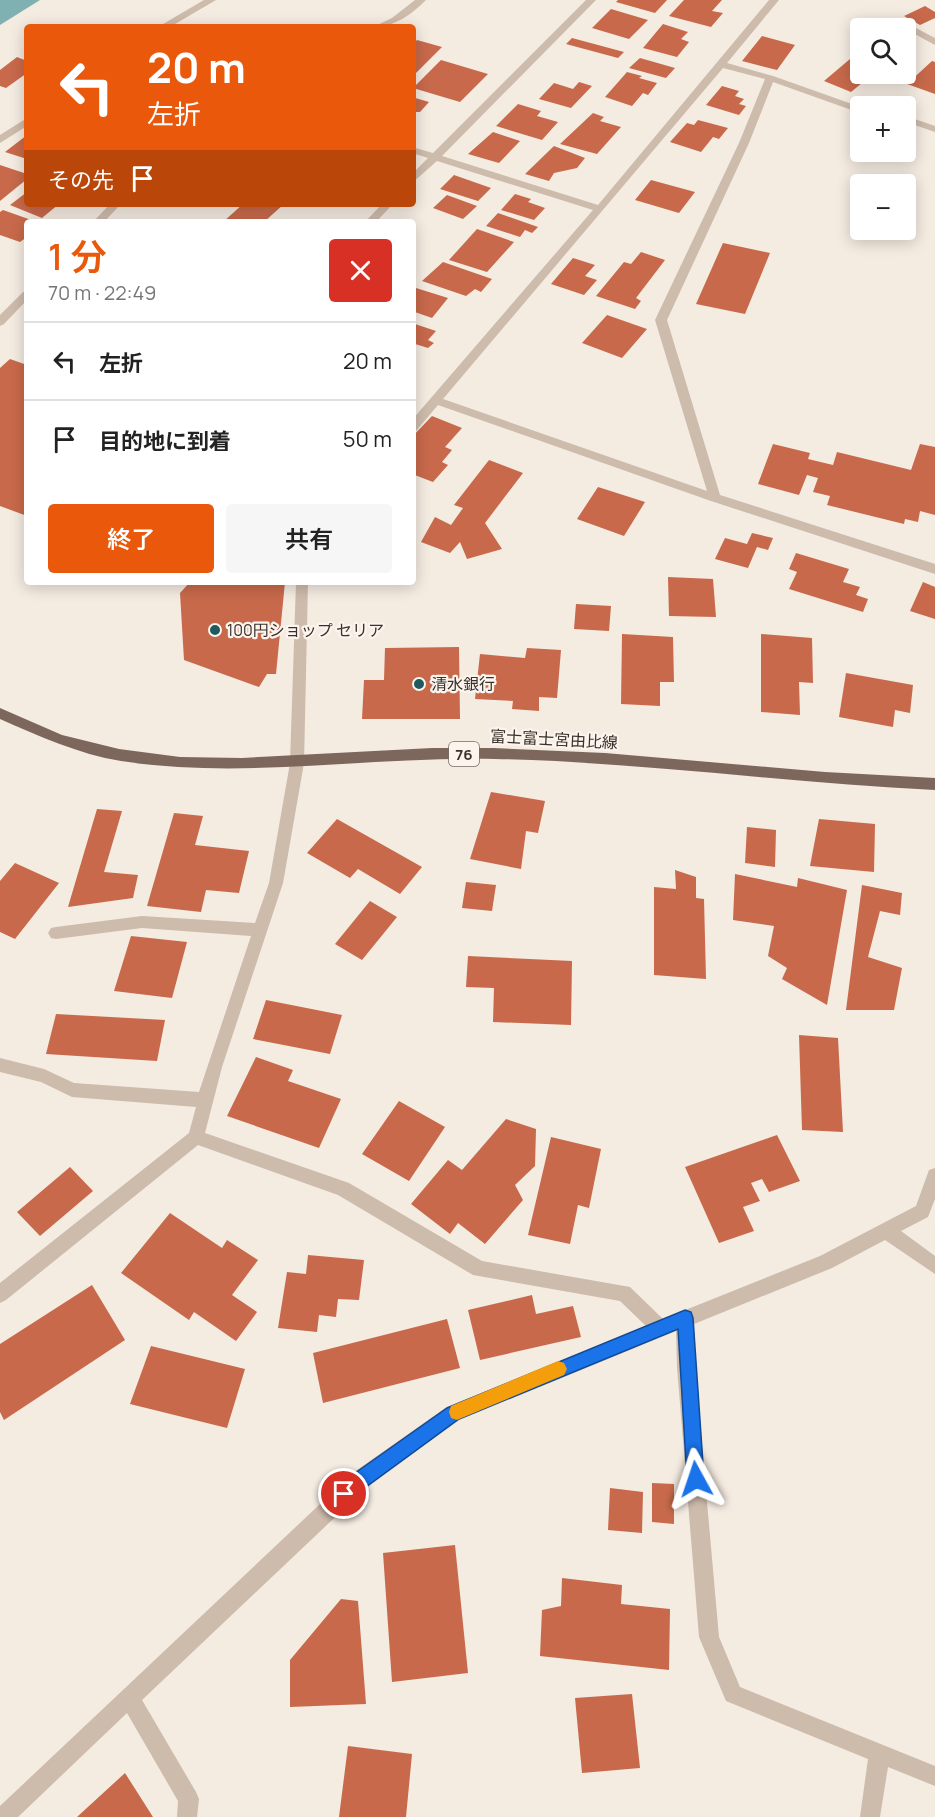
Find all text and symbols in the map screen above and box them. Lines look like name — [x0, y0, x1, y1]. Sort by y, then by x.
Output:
map controls — [850, 18, 916, 240]
button: search — [850, 18, 916, 84]
text: 20 m — [147, 38, 246, 96]
icon: left — [48, 48, 126, 126]
text: 左折 — [147, 95, 201, 132]
button: + — [850, 96, 916, 162]
icon: arrive — [126, 162, 159, 195]
text: その先 — [48, 165, 114, 195]
button: − — [850, 174, 916, 240]
text: 1 分 — [48, 232, 106, 281]
button: close — [329, 239, 392, 302]
text: 70 m · 22:49 — [48, 279, 157, 306]
icon: left — [48, 345, 81, 378]
text: 20 m — [343, 346, 392, 376]
text: 左折 — [99, 348, 143, 378]
icon: arrive — [48, 423, 81, 456]
text: 50 m — [343, 424, 392, 454]
text: 目的地に到着 — [99, 426, 231, 456]
button: 終了 — [48, 504, 214, 573]
button: 共有 — [226, 504, 392, 573]
place label: 100円ショップ セリア — [227, 619, 384, 641]
marker: 100円ショップ セリア — [208, 623, 222, 637]
place label: 清水銀行 — [431, 673, 495, 695]
marker: 清水銀行 — [412, 677, 426, 691]
street label: 富士富士宮由比線 — [490, 725, 618, 753]
road number: 76 — [449, 742, 479, 766]
position arrow — [664, 1447, 728, 1511]
pin — [318, 1468, 369, 1519]
icon: arrive — [327, 1477, 360, 1510]

